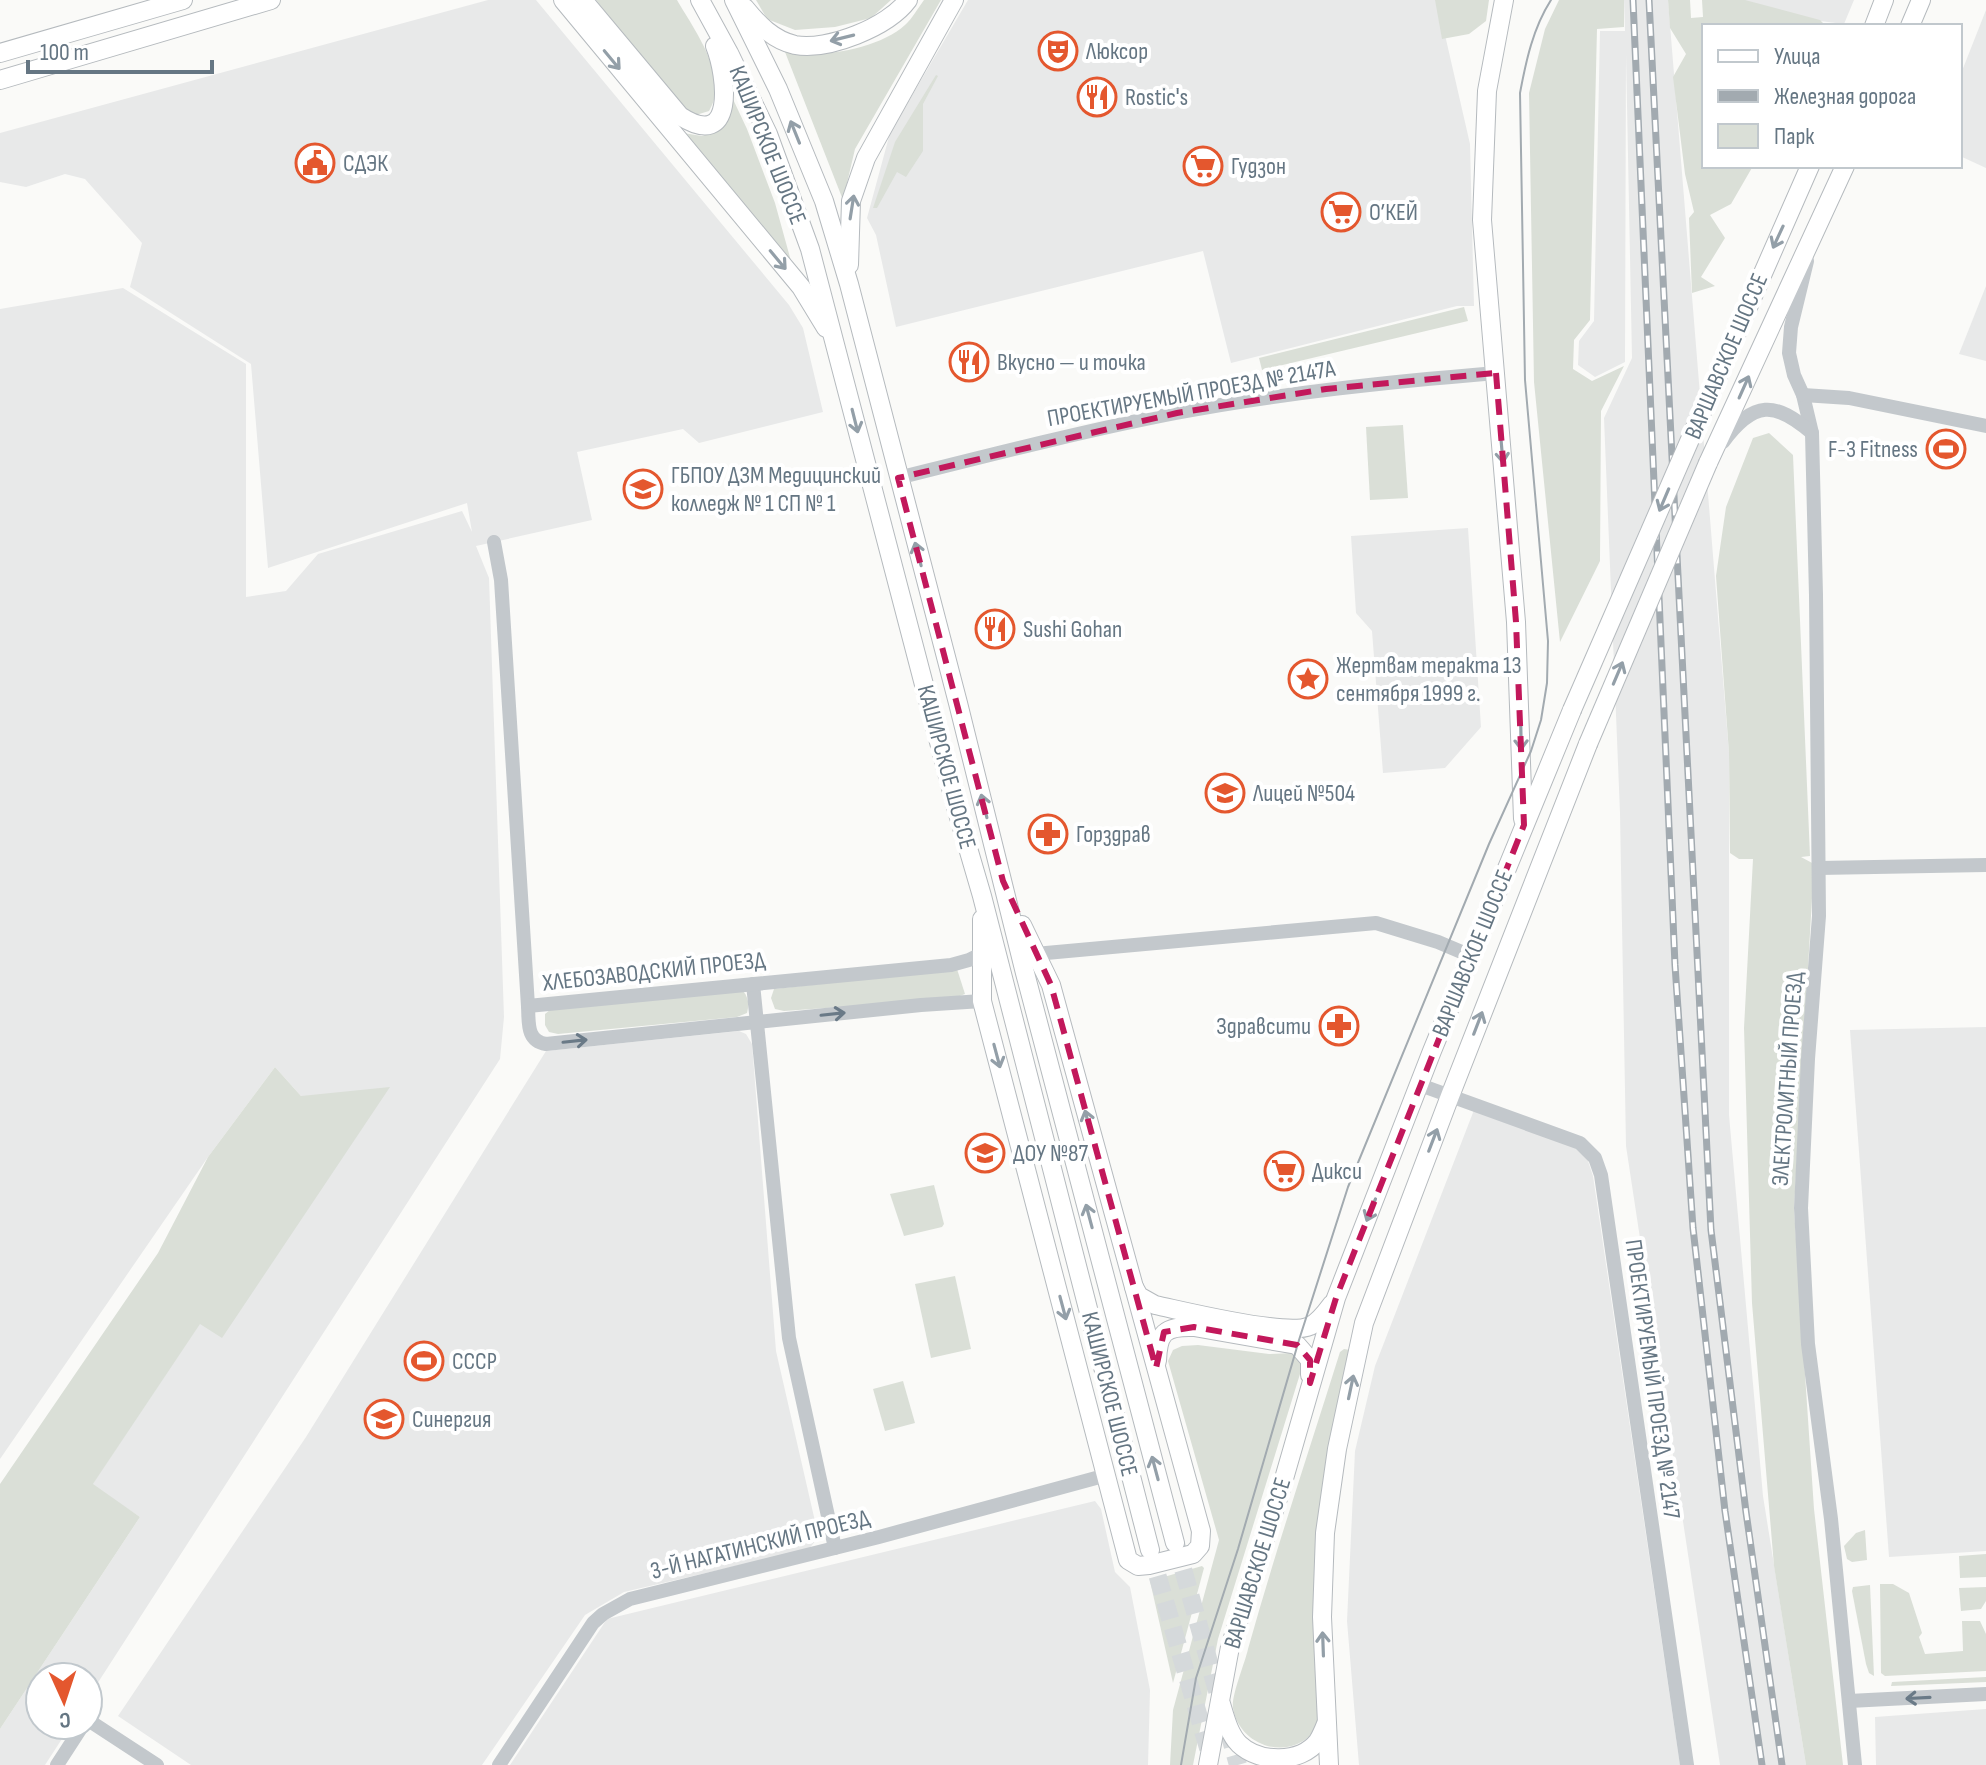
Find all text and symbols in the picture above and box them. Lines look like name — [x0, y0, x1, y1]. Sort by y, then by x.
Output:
scale bar — [28, 24, 212, 74]
legend — [1702, 24, 1962, 168]
theatre icon: Люксор — [1037, 30, 1079, 72]
one-way arrow — [829, 32, 855, 47]
place label: Люксор — [1085, 37, 1148, 66]
text: 100 m — [40, 38, 89, 67]
text: Улица — [1774, 42, 1820, 71]
one-way arrow — [603, 49, 621, 70]
street label: КАШИРСКОЕ ШОССЕ — [722, 61, 813, 229]
restaurant icon: Rostic's — [1076, 76, 1118, 118]
text: Железная дорога — [1774, 82, 1916, 111]
place label: Rostic's — [1125, 83, 1188, 112]
one-way arrow — [787, 120, 802, 145]
text: Парк — [1774, 122, 1815, 151]
public building icon: СДЭК — [294, 142, 336, 184]
supermarket icon: Гудзон — [1182, 145, 1224, 187]
place label: СДЭК — [343, 149, 388, 178]
place label: Гудзон — [1231, 152, 1286, 181]
supermarket icon: О’КЕЙ — [1320, 191, 1362, 233]
one-way arrow — [845, 194, 860, 220]
place label: О’КЕЙ — [1369, 198, 1418, 227]
one-way arrow — [1770, 225, 1785, 249]
one-way arrow — [770, 249, 787, 270]
street label: ВАРШАВСКОЕ ШОССЕ — [1678, 269, 1774, 443]
restaurant icon: Вкусно — и точка — [948, 341, 990, 383]
place label: Вкусно — и точка — [997, 348, 1146, 377]
street label: ПРОЕКТИРУЕМЫЙ ПРОЕЗД № 2147А — [1045, 354, 1338, 433]
one-way arrow — [1737, 375, 1752, 400]
one-way arrow — [849, 408, 864, 434]
sports icon: F-3 Fitness — [1925, 428, 1967, 470]
place label: F-3 Fitness — [1828, 435, 1918, 464]
one-way arrow — [1495, 437, 1510, 464]
place label: ГБПОУ ДЗМ Медицинский колледж № 1 СП № 1 — [671, 461, 881, 518]
school or university icon: ГБПОУ ДЗМ Медицинский колледж № 1 СП № 1 — [622, 468, 664, 510]
one-way arrow — [1655, 487, 1670, 511]
one-way arrow — [910, 542, 925, 567]
restaurant icon: Sushi Gohan — [974, 608, 1016, 650]
place label: Sushi Gohan — [1023, 615, 1122, 644]
place label: Жертвам теракта 13 сентября 1999 г. — [1336, 651, 1521, 708]
place icon: Жертвам теракта 13 сентября 1999 г. — [1287, 658, 1329, 700]
one-way arrow — [1612, 661, 1627, 686]
street label: КАШИРСКОЕ ШОССЕ — [911, 682, 982, 852]
one-way arrow — [1514, 724, 1529, 751]
school or university icon: Лицей №504 — [1204, 772, 1246, 814]
place label: Лицей №504 — [1252, 779, 1355, 808]
one-way arrow — [975, 793, 990, 819]
pharmacy icon: Горздрав — [1027, 813, 1069, 855]
place label: Горздрав — [1076, 820, 1151, 849]
street label: ВАРШАВСКОЕ ШОССЕ — [1426, 866, 1519, 1041]
street label: ХЛЕБОЗАВОДСКИЙ ПРОЕЗД — [540, 945, 767, 998]
street label: ЭЛЕКТРОЛИТНЫЙ ПРОЕЗД — [1766, 970, 1809, 1187]
pharmacy icon: Здравсити — [1318, 1005, 1360, 1047]
one-way arrow — [819, 1007, 846, 1022]
one-way arrow — [1472, 1011, 1486, 1036]
place label: Здравсити — [1216, 1012, 1311, 1041]
one-way arrow — [561, 1034, 588, 1049]
one-way arrow — [990, 1043, 1005, 1069]
one-way arrow — [1079, 1110, 1094, 1136]
one-way arrow — [1427, 1128, 1441, 1153]
school or university icon: ДОУ №87 — [964, 1132, 1006, 1174]
place label: ДОУ №87 — [1013, 1139, 1088, 1168]
supermarket icon: Дикси — [1263, 1150, 1305, 1192]
place label: Дикси — [1312, 1157, 1362, 1186]
one-way arrow — [1363, 1197, 1377, 1222]
one-way arrow — [1081, 1204, 1096, 1230]
street label: ПРОЕКТИРУЕМЫЙ ПРОЕЗД № 2147 — [1619, 1238, 1687, 1521]
one-way arrow — [1056, 1294, 1071, 1320]
street label: КАШИРСКОЕ ШОССЕ — [1075, 1309, 1144, 1480]
sports icon: СССР — [403, 1340, 445, 1382]
place label: СССР — [452, 1347, 497, 1376]
one-way arrow — [1344, 1374, 1359, 1400]
school or university icon: Синергия — [363, 1398, 405, 1440]
place label: Синергия — [412, 1405, 492, 1434]
one-way arrow — [1147, 1455, 1162, 1481]
street label: ВАРШАВСКОЕ ШОССЕ — [1218, 1474, 1297, 1652]
street label: 3-Й НАГАТИНСКИЙ ПРОЕЗД — [647, 1503, 873, 1586]
one-way arrow — [1316, 1631, 1331, 1658]
north arrow — [24, 1661, 104, 1741]
one-way arrow — [1905, 1691, 1932, 1706]
text: С — [59, 1706, 71, 1733]

